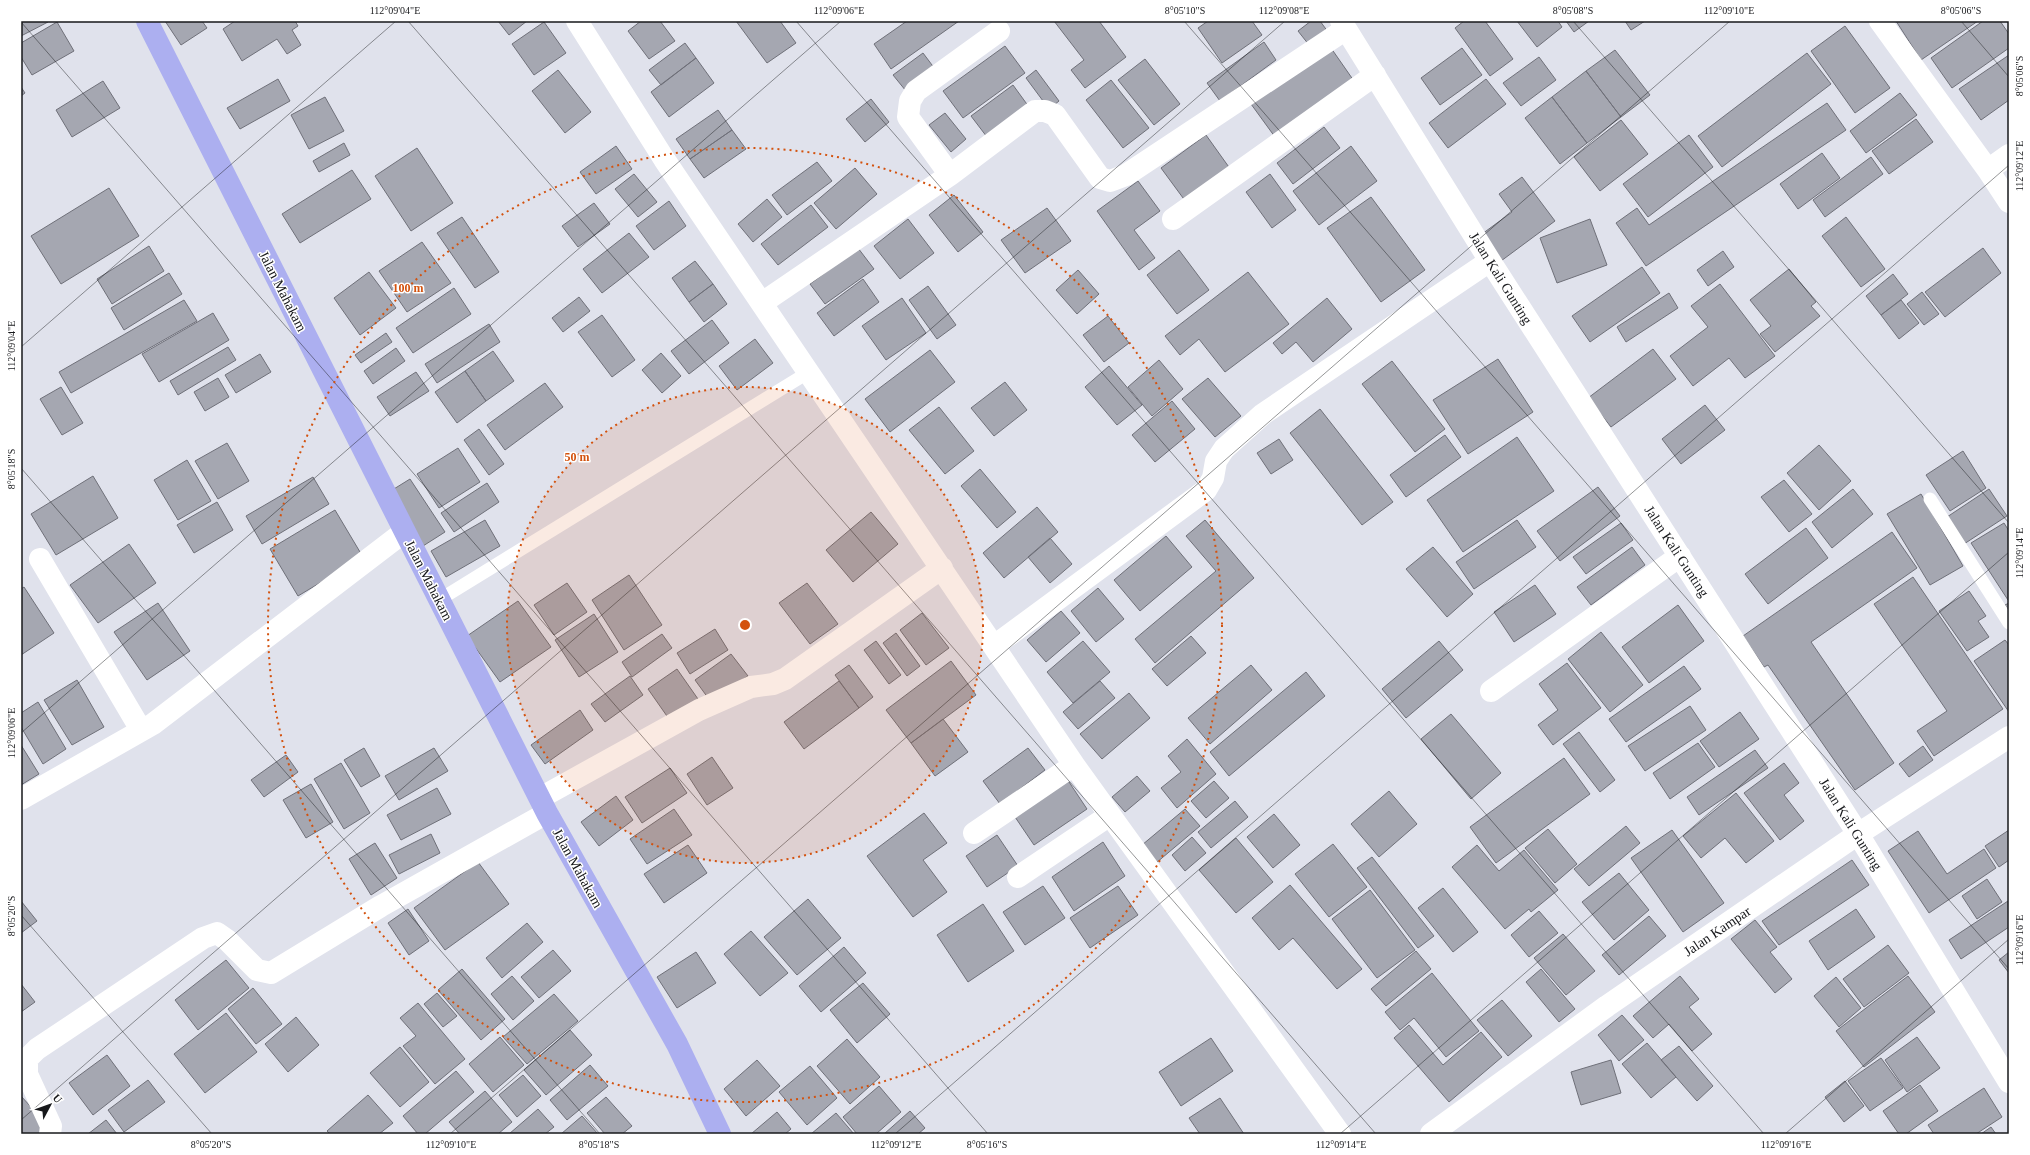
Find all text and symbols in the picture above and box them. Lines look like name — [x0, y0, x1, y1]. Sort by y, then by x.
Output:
text: 112°09'04"E — [370, 5, 420, 16]
text: 112°09'06"E — [814, 5, 864, 16]
text: 8°05'10"S — [1165, 5, 1205, 16]
text: 112°09'08"E — [1259, 5, 1309, 16]
text: 8°05'08"S — [1553, 5, 1593, 16]
text: 112°09'10"E — [1704, 5, 1754, 16]
text: 8°05'06"S — [1941, 5, 1981, 16]
text: 8°05'06"S — [2014, 56, 2025, 96]
text: 112°09'12"E — [2014, 141, 2025, 191]
street label: Jalan Kali Gunting — [1466, 229, 1535, 327]
street label: Jalan Mahakam — [256, 249, 309, 334]
text: 100 m — [393, 281, 424, 295]
text: 112°09'04"E — [6, 321, 17, 371]
text: 8°05'18"S — [6, 449, 17, 489]
text: 50 m — [565, 450, 590, 464]
street label: Jalan Kali Gunting — [1641, 503, 1712, 600]
text: 112°09'14"E — [2014, 528, 2025, 578]
street label: Jalan Mahakam — [402, 538, 455, 623]
centre of rings — [738, 618, 752, 632]
text: 112°09'06"E — [6, 708, 17, 758]
street label: Jalan Kali Gunting — [1816, 775, 1885, 873]
street label: Jalan Mahakam — [550, 826, 606, 911]
text: 8°05'20"S — [6, 896, 17, 936]
street label: Jalan Kampar — [1681, 903, 1754, 959]
text: 112°09'16"E — [2014, 915, 2025, 965]
north arrow — [30, 1085, 70, 1125]
text: U — [50, 1092, 65, 1105]
text: 8°05'20"S — [191, 1139, 231, 1150]
text: 112°09'10"E — [426, 1139, 476, 1150]
text: 8°05'18"S — [579, 1139, 619, 1150]
text: 112°09'12"E — [871, 1139, 921, 1150]
text: 8°05'16"S — [967, 1139, 1007, 1150]
text: 112°09'14"E — [1316, 1139, 1366, 1150]
text: 112°09'16"E — [1761, 1139, 1811, 1150]

